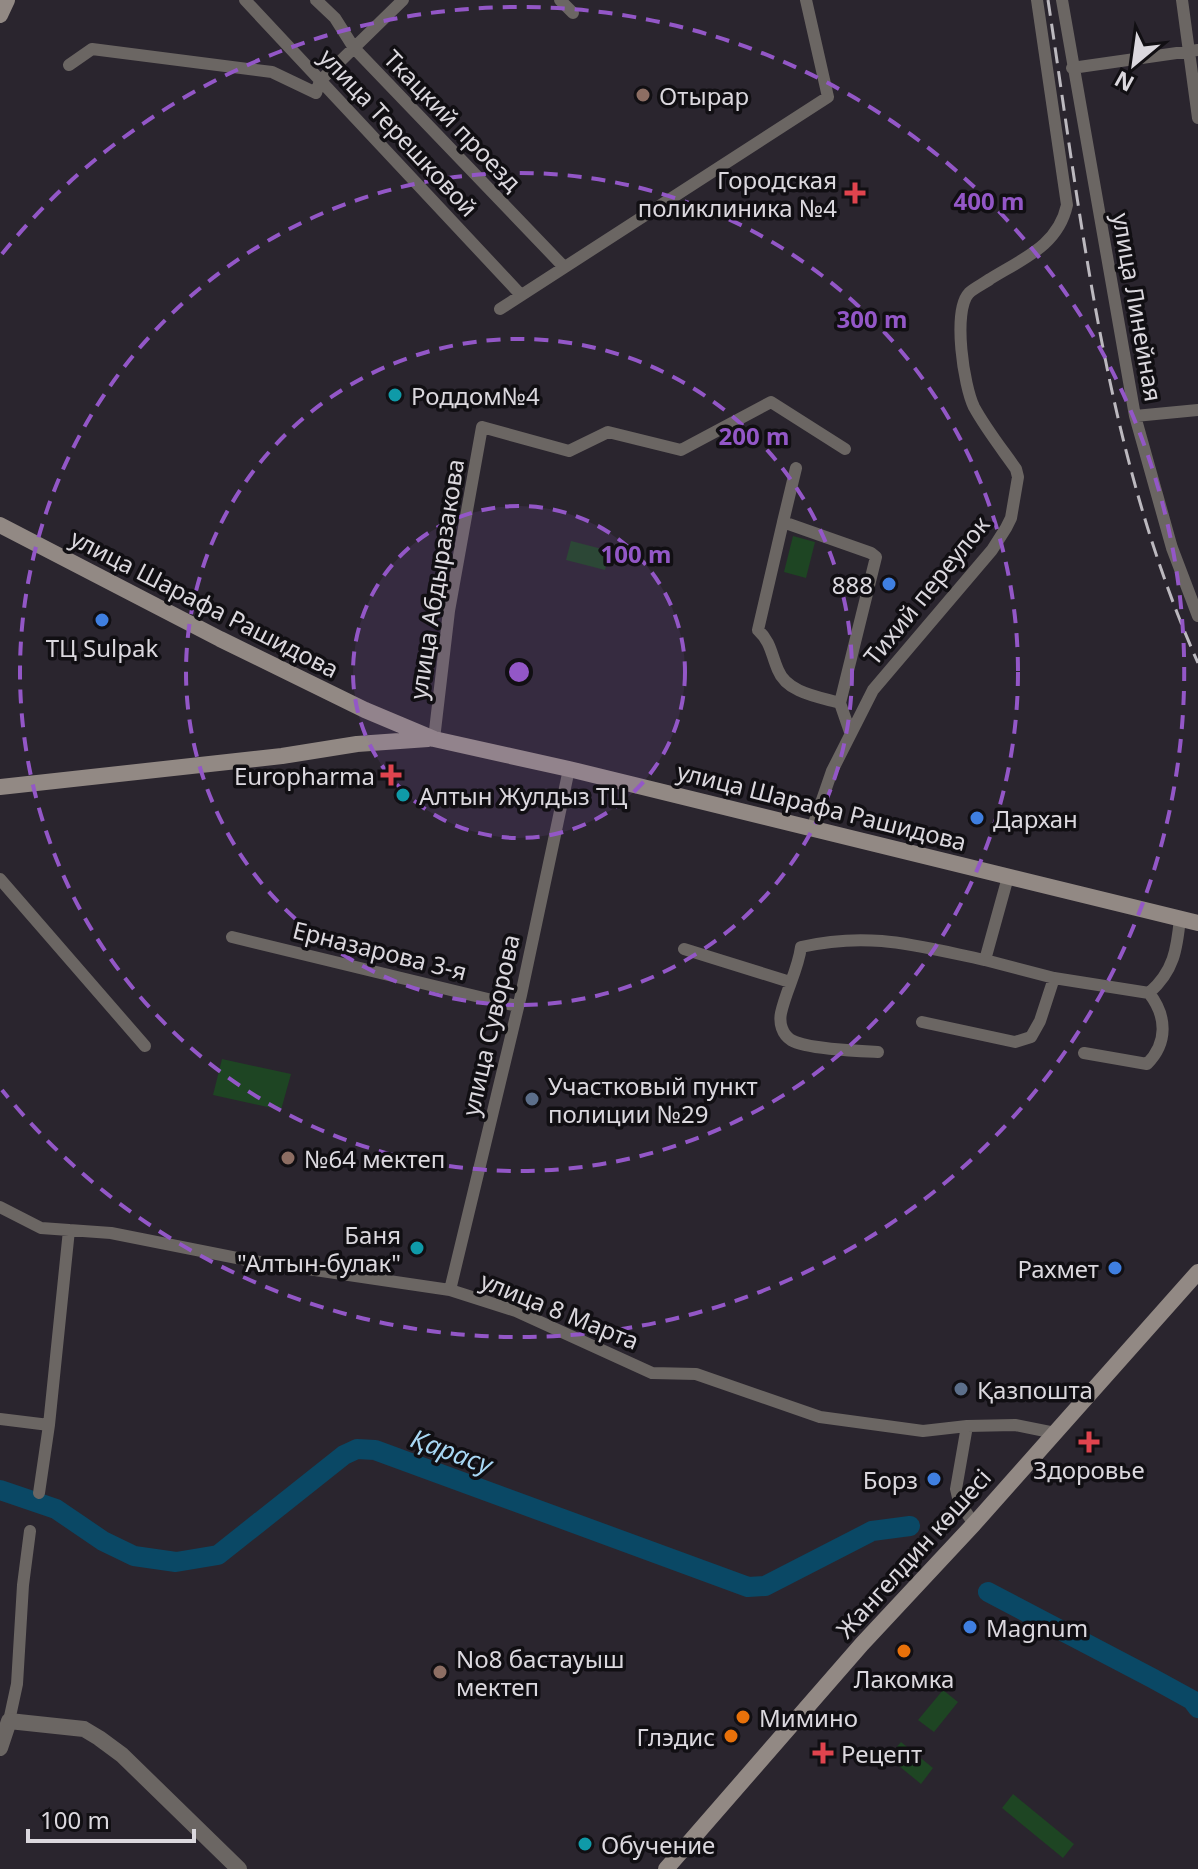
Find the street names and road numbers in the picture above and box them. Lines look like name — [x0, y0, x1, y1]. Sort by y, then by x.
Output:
street label: улица Терешковой — [312, 41, 486, 223]
street label: Ткацкий проезд — [377, 42, 529, 198]
street label: улица Линейная — [1105, 210, 1171, 404]
street label: улица Абдыразакова — [401, 456, 471, 702]
street label: Тихий переулок — [856, 508, 997, 671]
street label: улица Шарафа Рашидова — [65, 521, 345, 685]
street label: улица Шарафа Рашидова — [674, 754, 970, 858]
street label: Ерназарова 3-я — [289, 912, 471, 988]
street label: улица Суворова — [453, 931, 527, 1119]
street label: улица 8 Марта — [476, 1263, 644, 1357]
street label: Жангелдин көшесі — [828, 1461, 998, 1645]

